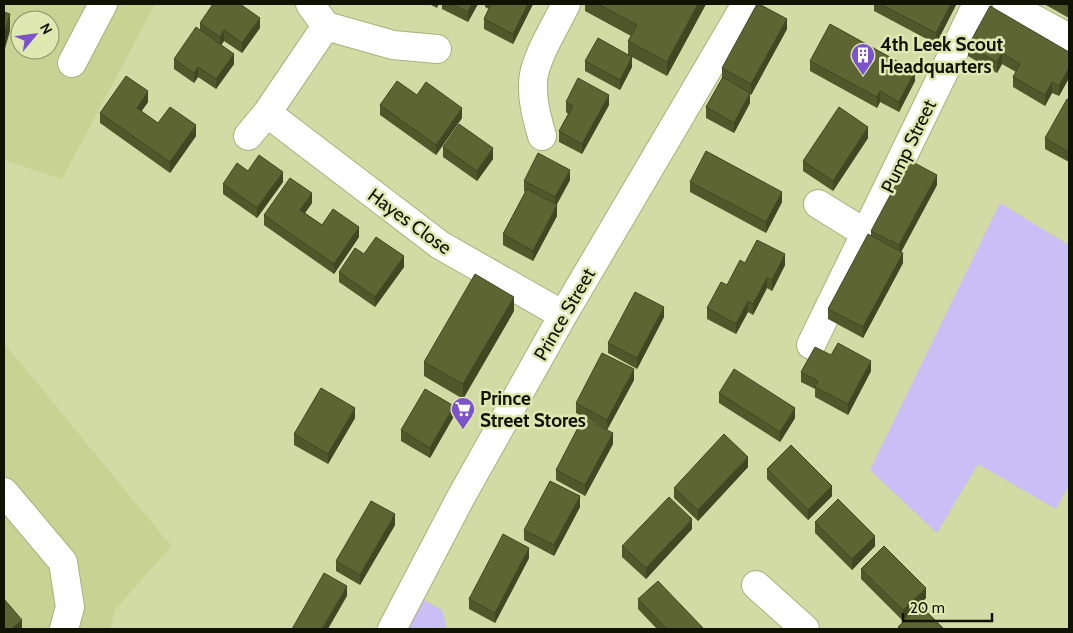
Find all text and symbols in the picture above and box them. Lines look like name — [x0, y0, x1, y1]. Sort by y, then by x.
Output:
north arrow — [10, 10, 60, 60]
text: N — [36, 20, 57, 37]
place label: 4th Leek Scout Headquarters — [880, 33, 1003, 78]
building icon: 4th Leek Scout Headquarters — [850, 42, 876, 76]
street label: Pump Street — [876, 95, 941, 197]
street label: Hayes Close — [364, 183, 456, 259]
street label: Prince Street — [529, 264, 600, 364]
place label: Prince Street Stores — [480, 387, 586, 432]
supermarket icon: Prince Street Stores — [450, 396, 476, 430]
scale bar — [903, 590, 992, 622]
text: 20 m — [910, 599, 945, 617]

